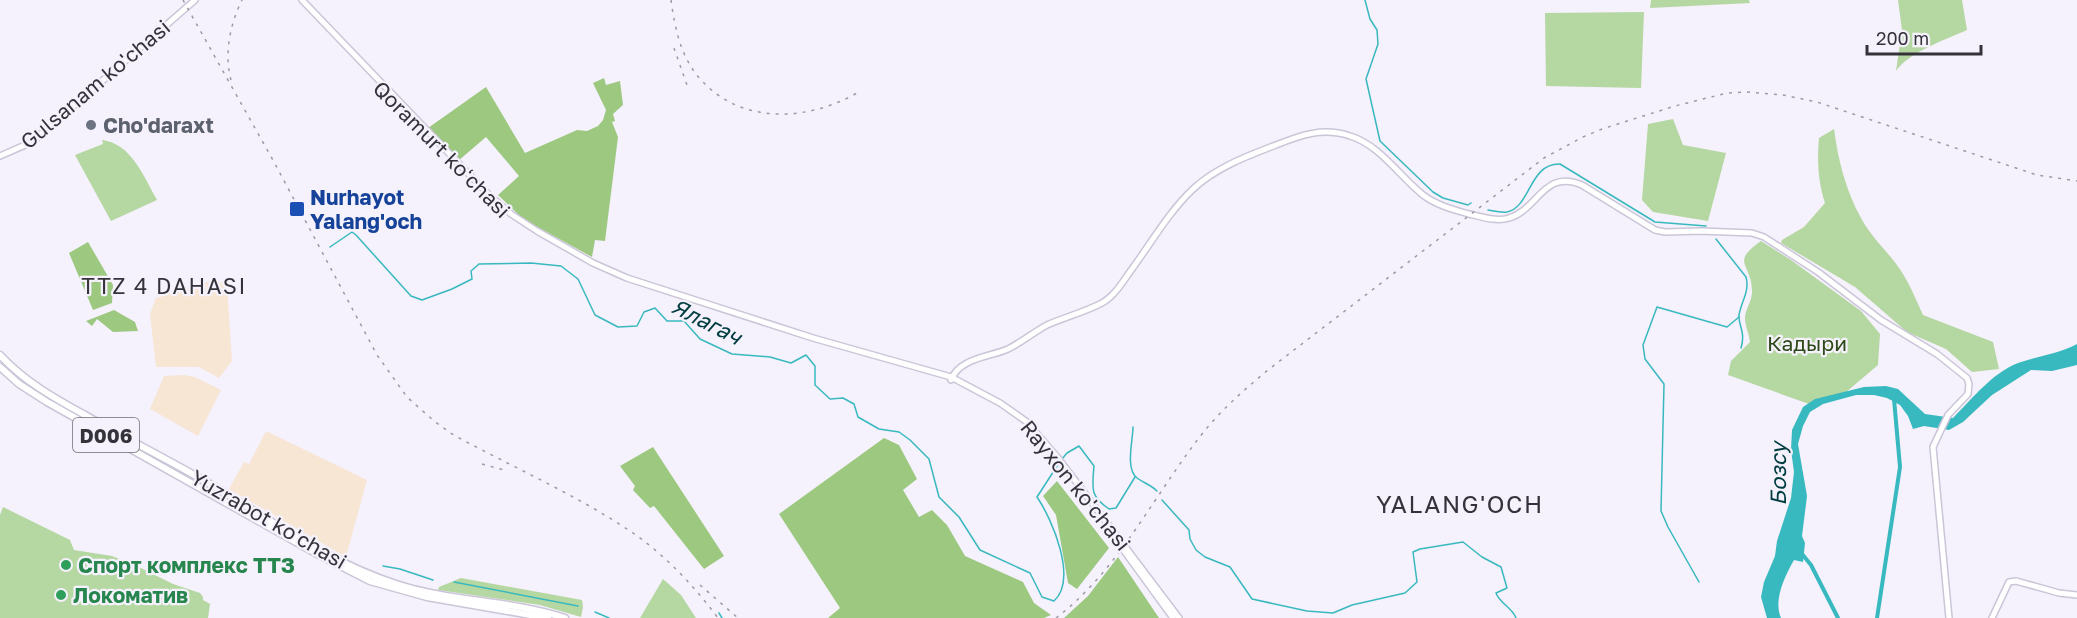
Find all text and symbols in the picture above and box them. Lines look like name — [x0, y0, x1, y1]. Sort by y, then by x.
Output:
street label: Gulsanam ko'chasi — [15, 14, 175, 154]
scale bar — [1867, 18, 1981, 56]
text: 200 m — [1876, 27, 1929, 49]
street label: Qoramurt koʻchasi — [368, 75, 516, 223]
place label: Cho'daraxt — [103, 112, 214, 138]
marker: Cho'daraxt — [84, 118, 98, 132]
place label: Nurhayot Yalang'och — [310, 184, 422, 234]
marker: Nurhayot Yalang'och — [288, 200, 306, 218]
district label: TTZ 4 DAHASI — [81, 272, 247, 299]
water label: Ялагач — [668, 292, 748, 351]
park label: Кадыри — [1767, 330, 1847, 356]
street label: Rayxon ko'chasi — [1015, 414, 1137, 556]
road number: D006 — [73, 418, 139, 452]
water label: Бозсу — [1764, 440, 1791, 506]
street label: Yuzrabot ko'chasi — [186, 464, 352, 574]
district label: YALANG'OCH — [1376, 489, 1544, 518]
place label: Спорт комплекс ТТЗ — [78, 552, 295, 578]
marker: Спорт комплекс ТТЗ — [59, 558, 73, 572]
place label: Локоматив — [73, 582, 188, 608]
marker: Локоматив — [54, 588, 68, 602]

